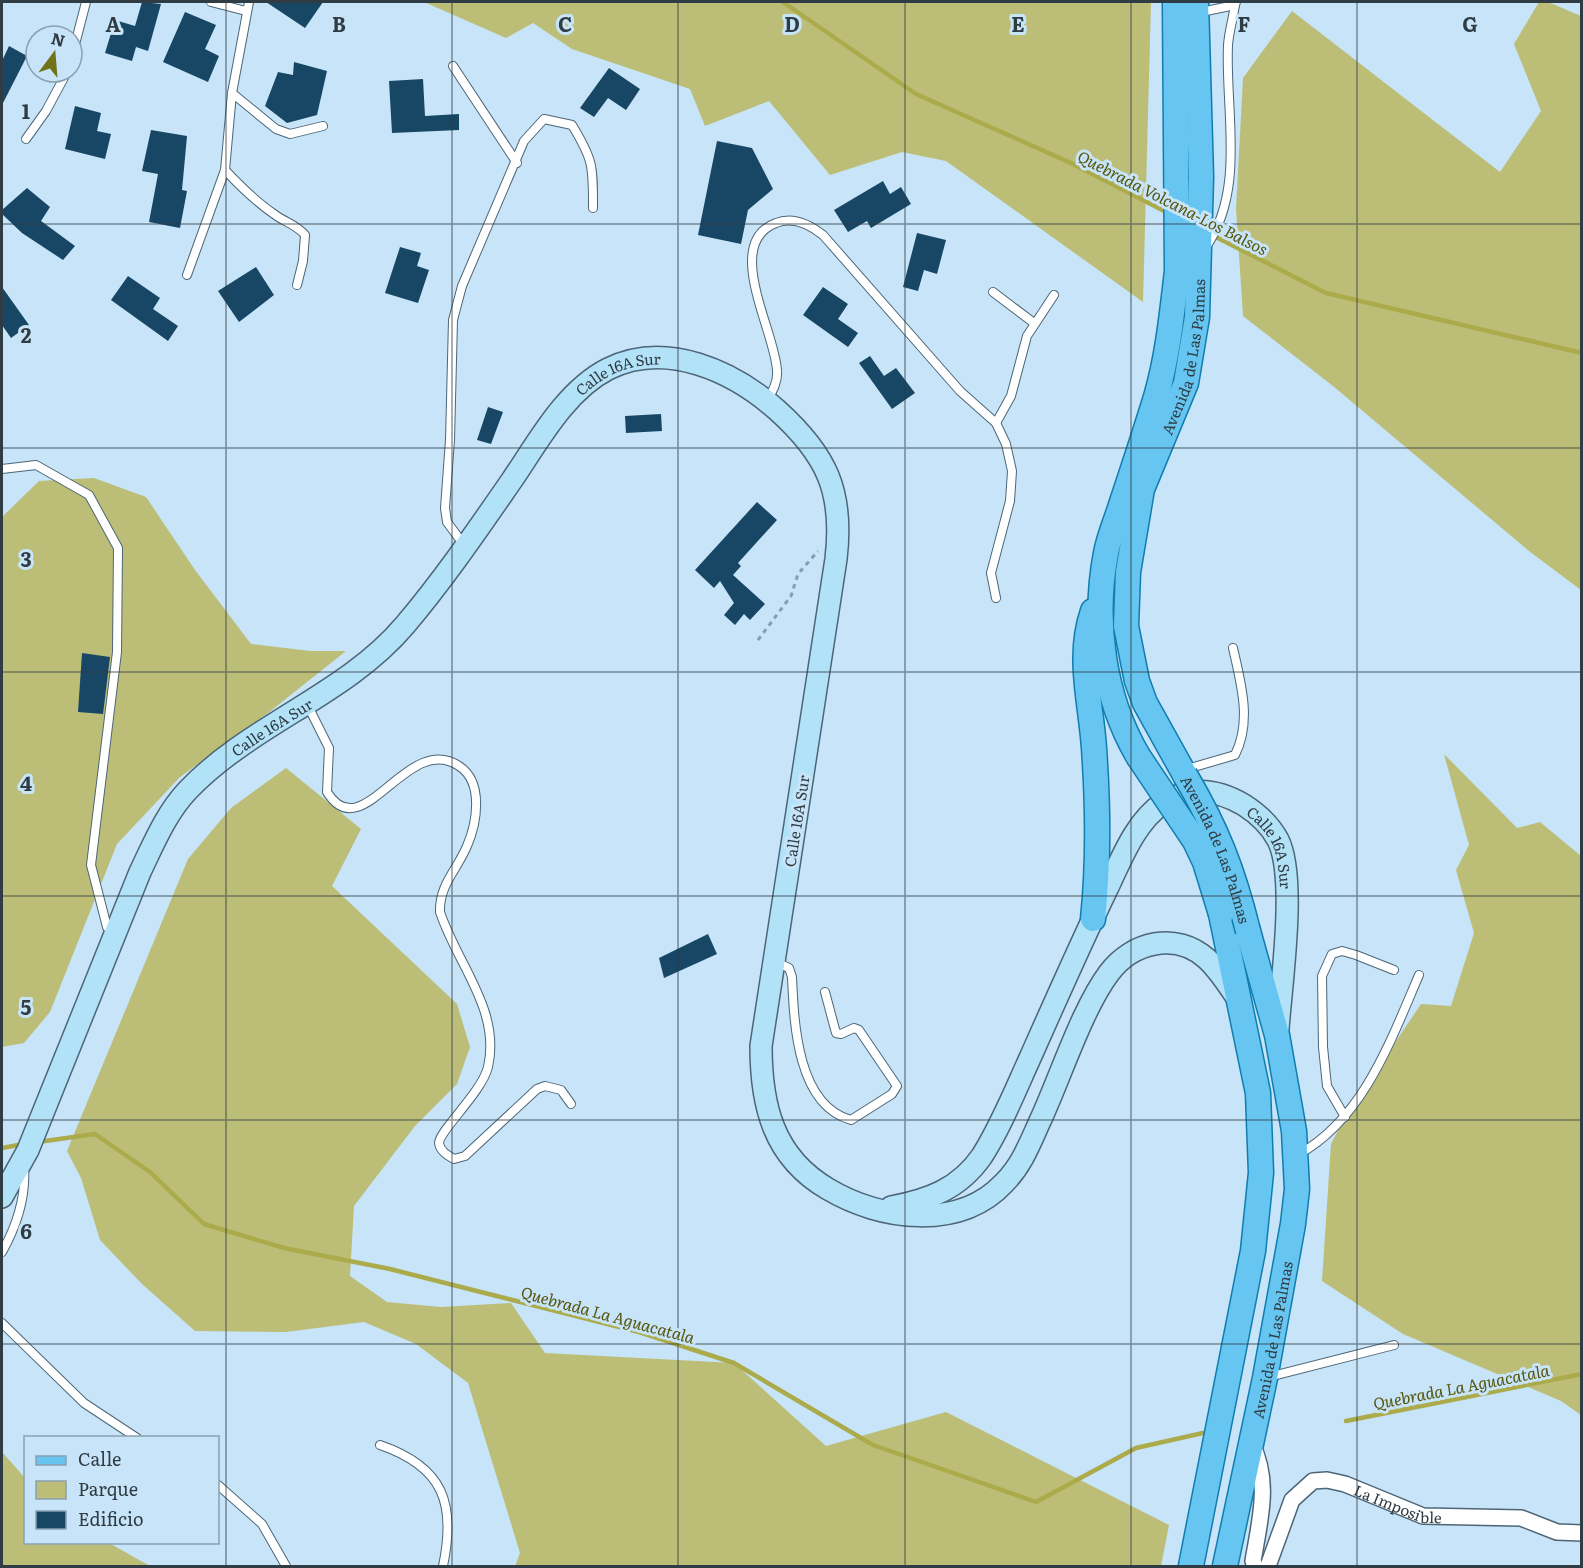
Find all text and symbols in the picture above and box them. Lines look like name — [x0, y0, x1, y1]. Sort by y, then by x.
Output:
text: A — [105, 8, 121, 38]
text: B — [332, 8, 346, 38]
text: C — [558, 8, 572, 38]
text: D — [784, 8, 800, 38]
text: E — [1011, 8, 1025, 38]
text: F — [1238, 8, 1251, 38]
text: G — [1462, 8, 1478, 38]
north arrow — [24, 24, 84, 84]
text: N — [49, 25, 68, 52]
text: 1 — [22, 95, 30, 125]
water label: Quebrada Volcana-Los Balsos — [1074, 143, 1272, 261]
street label: Avenida de Las Palmas — [1154, 278, 1210, 438]
text: 2 — [21, 319, 32, 349]
street label: Calle 16A Sur — [569, 346, 661, 400]
text: 3 — [20, 543, 32, 573]
street label: Calle 16A Sur — [226, 692, 316, 761]
text: 4 — [20, 767, 32, 797]
street label: Avenida de Las Palmas — [1176, 770, 1257, 926]
street label: Calle 16A Sur — [777, 773, 815, 869]
street label: Calle 16A Sur — [1242, 800, 1298, 889]
text: 5 — [21, 991, 32, 1021]
text: 6 — [20, 1215, 32, 1245]
street label: Avenida de Las Palmas — [1245, 1259, 1298, 1420]
water label: Quebrada La Aguacatala — [518, 1279, 698, 1349]
water label: Quebrada La Aguacatala — [1371, 1357, 1552, 1415]
legend — [24, 1436, 219, 1544]
text: Calle — [78, 1445, 121, 1472]
text: Parque — [78, 1475, 138, 1502]
street label: La Imposible — [1351, 1478, 1442, 1528]
text: Edificio — [78, 1505, 144, 1532]

